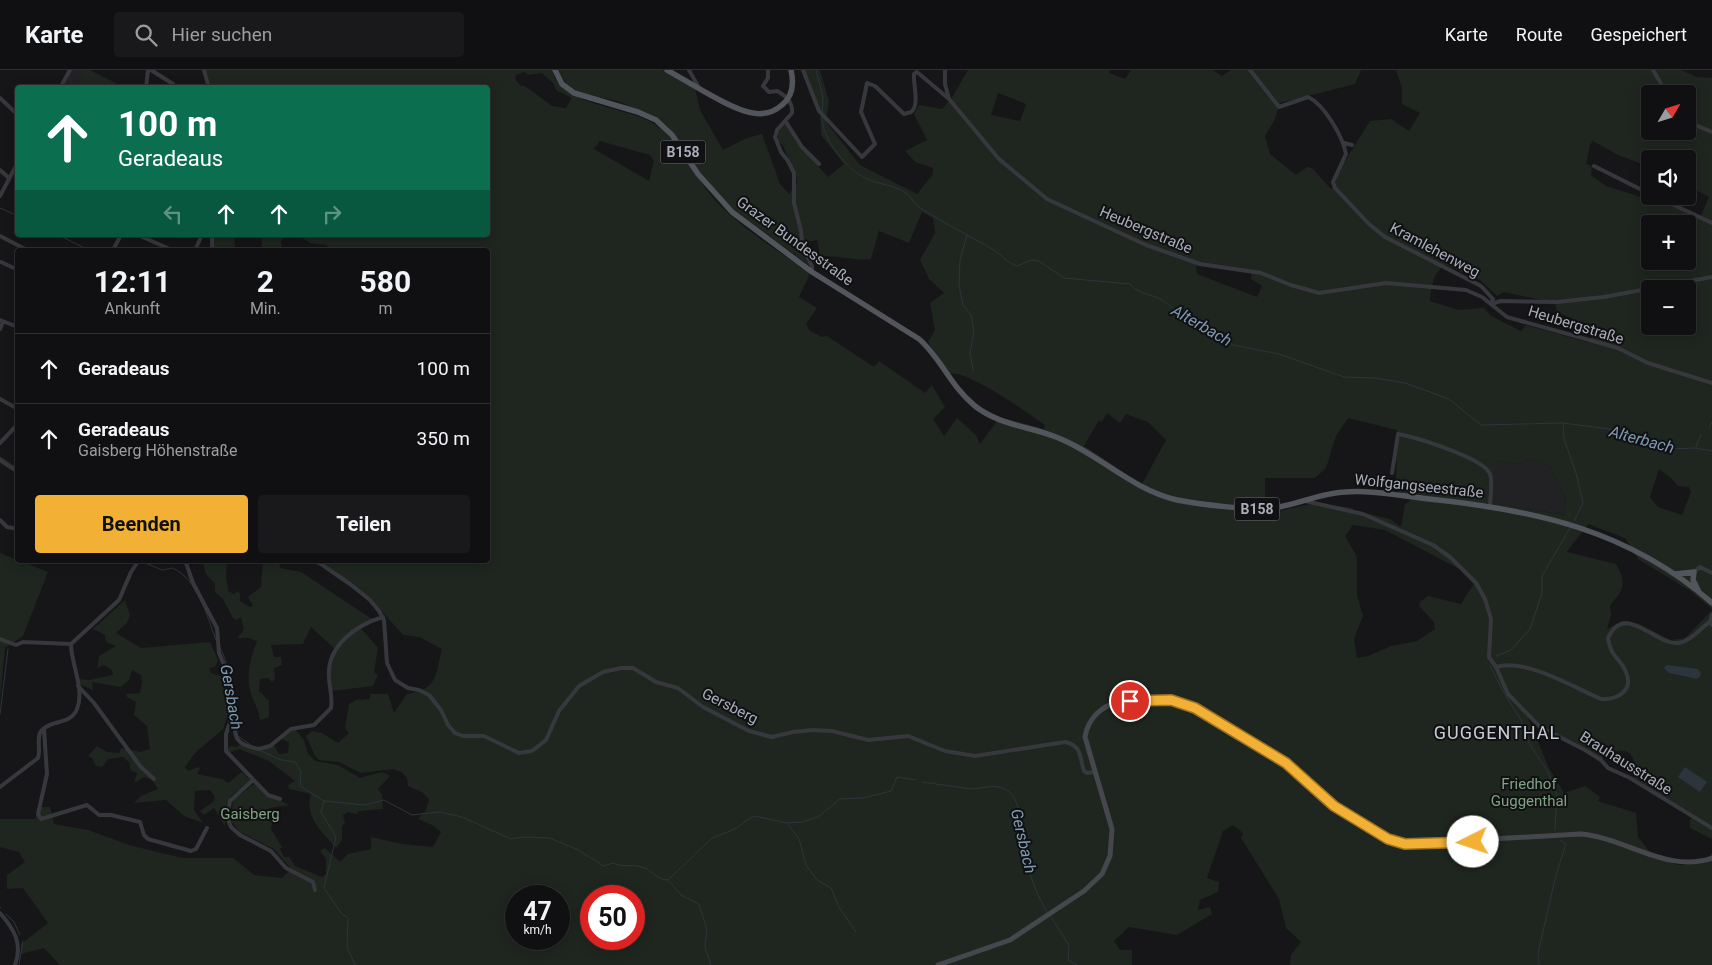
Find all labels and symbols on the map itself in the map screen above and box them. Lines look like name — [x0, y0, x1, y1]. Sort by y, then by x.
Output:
north arrow — [1641, 85, 1696, 140]
road number: B158 — [660, 140, 706, 164]
street label: Grazer Bundesstraße — [733, 193, 857, 289]
street label: Heubergstraße — [1097, 202, 1195, 258]
street label: Kramlehenweg — [1387, 219, 1483, 281]
water label: Alterbach — [1167, 300, 1235, 350]
street label: Heubergstraße — [1526, 302, 1626, 348]
water label: Alterbach — [1606, 421, 1676, 457]
street label: Wolfgangseestraße — [1354, 470, 1484, 502]
road number: B158 — [1234, 498, 1280, 520]
water label: Gersbach — [216, 663, 247, 731]
pin — [1109, 680, 1151, 722]
street label: Gersberg — [699, 684, 761, 728]
district label: GUGGENTHAL — [1434, 722, 1560, 743]
street label: Brauhausstraße — [1577, 727, 1676, 799]
park label: Friedhof Guggenthal — [1491, 775, 1567, 810]
park label: Gaisberg — [220, 805, 280, 823]
water label: Gersbach — [1007, 807, 1040, 875]
position arrow — [1446, 815, 1498, 867]
speed limit sign: 50 — [580, 885, 645, 950]

